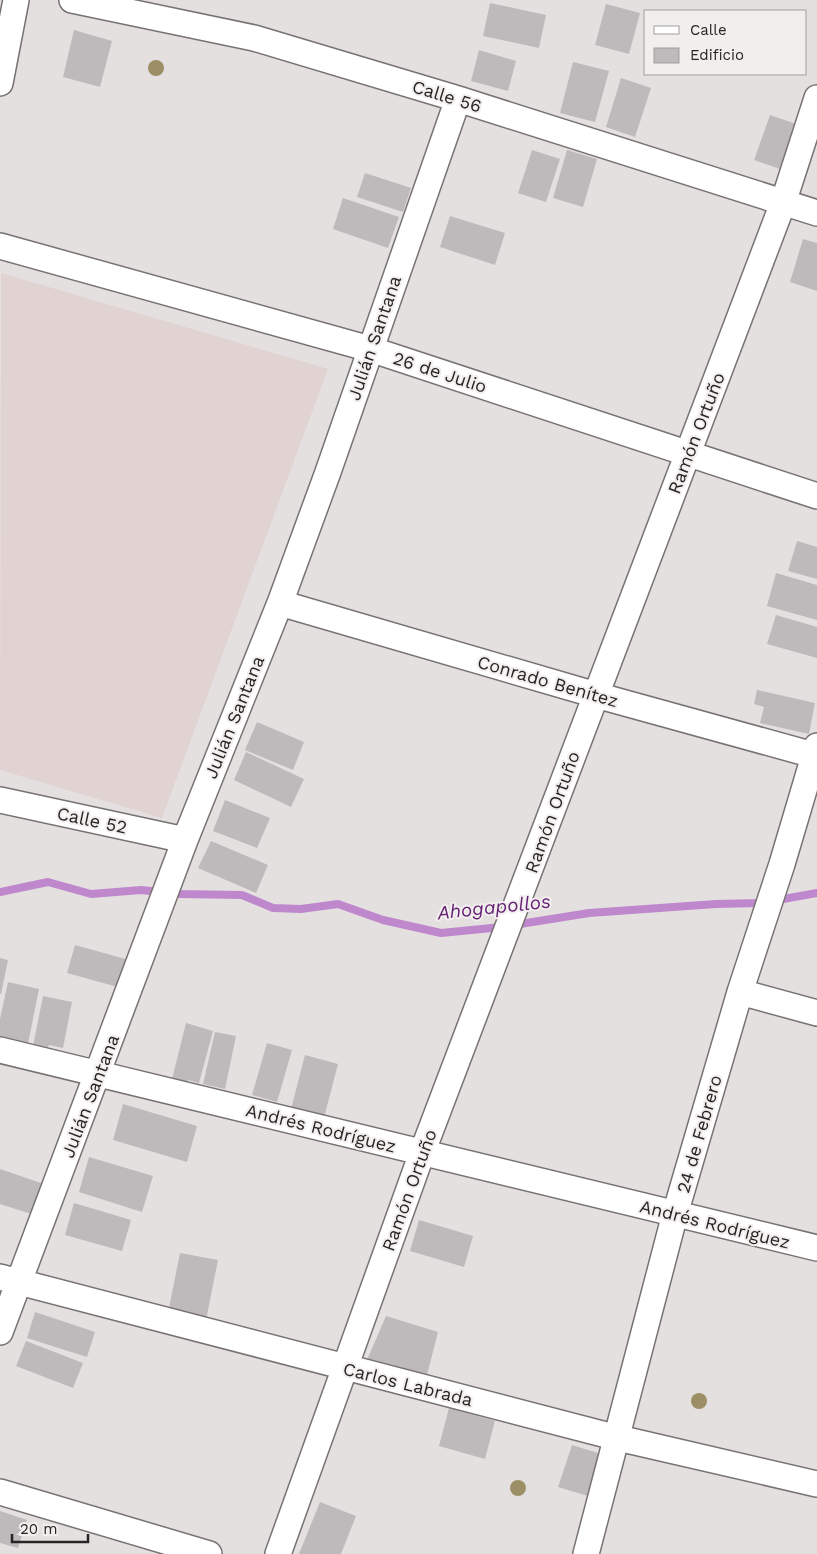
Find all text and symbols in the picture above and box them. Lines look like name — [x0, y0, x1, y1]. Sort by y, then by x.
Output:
legend — [644, 10, 807, 75]
text: Calle — [690, 21, 727, 39]
text: Edificio — [690, 46, 744, 64]
street label: Calle 56 — [410, 76, 484, 116]
street label: Julián Santana — [343, 273, 405, 403]
street label: 26 de Julio — [391, 347, 489, 397]
street label: Ramón Ortuño — [663, 369, 729, 497]
street label: Conrado Benítez — [475, 651, 621, 711]
street label: Julián Santana — [200, 653, 268, 781]
street label: Ramón Ortuño — [520, 748, 584, 876]
street label: Calle 52 — [55, 802, 129, 838]
water label: Ahogapollos — [435, 890, 552, 924]
street label: Julián Santana — [57, 1031, 123, 1161]
street label: 24 de Febrero — [672, 1073, 726, 1195]
street label: Andrés Rodríguez — [244, 1099, 398, 1157]
street label: Ramón Ortuño — [377, 1126, 441, 1254]
street label: Andrés Rodríguez — [638, 1195, 792, 1253]
street label: Carlos Labrada — [341, 1358, 475, 1410]
scale bar — [12, 1512, 89, 1544]
text: 20 m — [20, 1520, 58, 1538]

